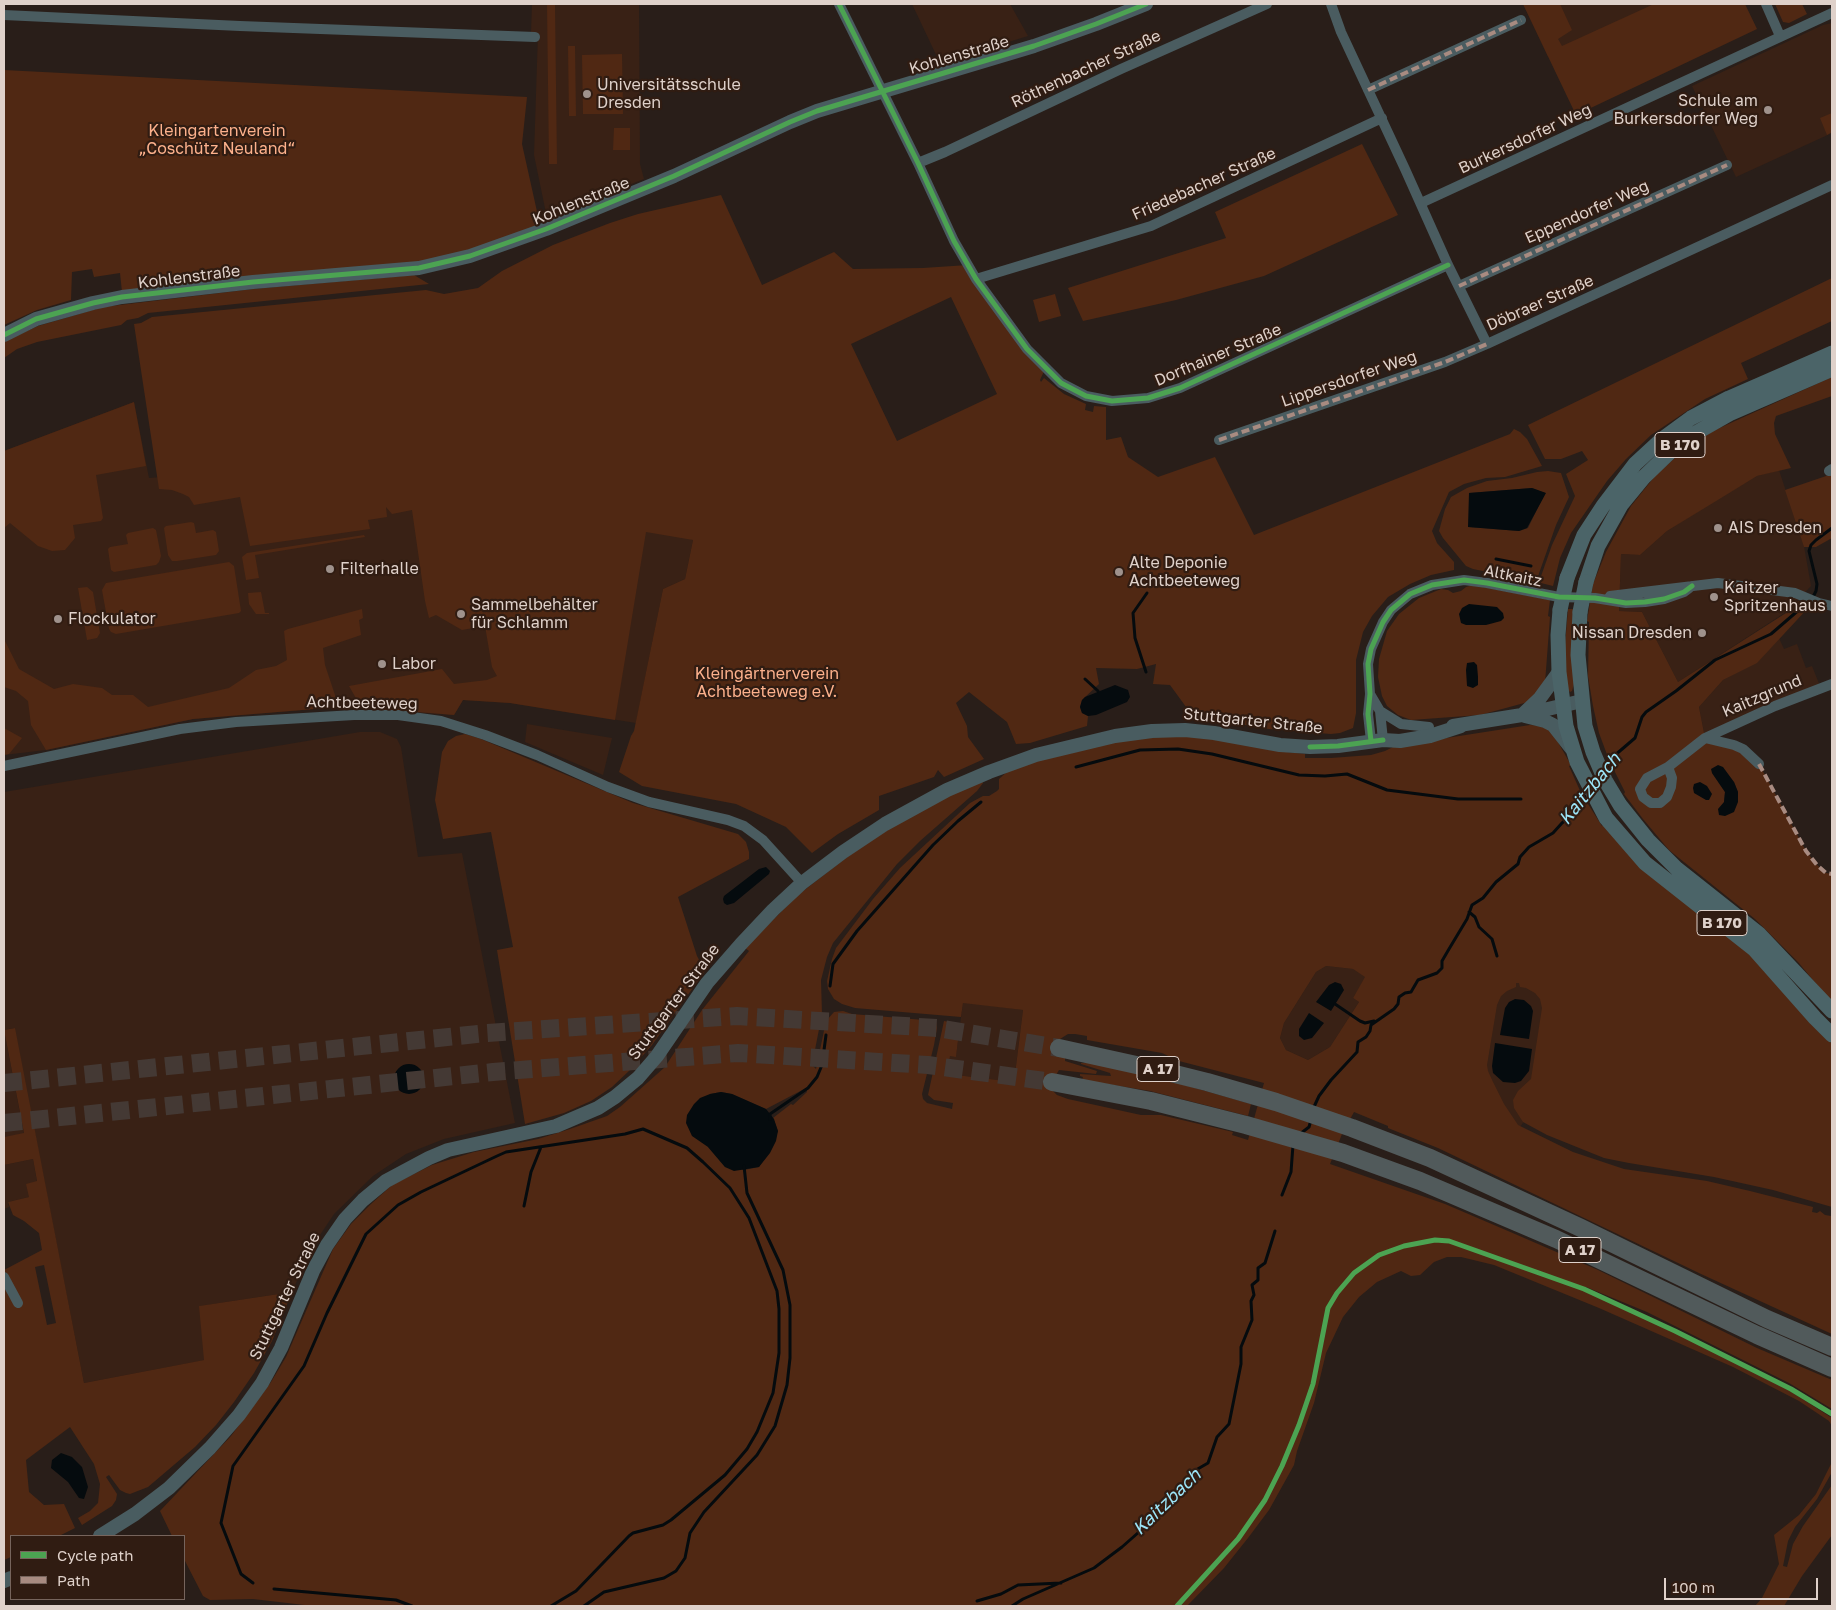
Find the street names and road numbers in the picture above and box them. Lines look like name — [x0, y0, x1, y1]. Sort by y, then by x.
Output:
street label: Röthenbacher Straße — [1008, 26, 1164, 112]
street label: Kohlenstraße — [907, 32, 1011, 78]
street label: Burkersdorfer Weg — [1456, 100, 1594, 178]
street label: Friedebacher Straße — [1129, 144, 1279, 224]
street label: Kohlenstraße — [530, 173, 632, 229]
street label: Eppendorfer Weg — [1522, 176, 1652, 248]
street label: Kohlenstraße — [137, 261, 241, 293]
street label: Döbraer Straße — [1483, 271, 1597, 335]
street label: Dorfhainer Straße — [1152, 320, 1284, 390]
street label: Lippersdorfer Weg — [1279, 347, 1419, 411]
road number: B 170 — [1655, 432, 1705, 458]
street label: Altkaitz — [1482, 561, 1544, 591]
street label: Kaitzgrund — [1719, 671, 1805, 721]
street label: Achtbeeteweg — [306, 692, 418, 714]
street label: Stuttgarter Straße — [1182, 704, 1324, 738]
road number: B 170 — [1697, 910, 1747, 936]
street label: Stuttgarter Straße — [624, 940, 724, 1064]
road number: A 17 — [1137, 1056, 1179, 1082]
street label: Stuttgarter Straße — [246, 1229, 324, 1363]
road number: A 17 — [1559, 1238, 1601, 1262]

